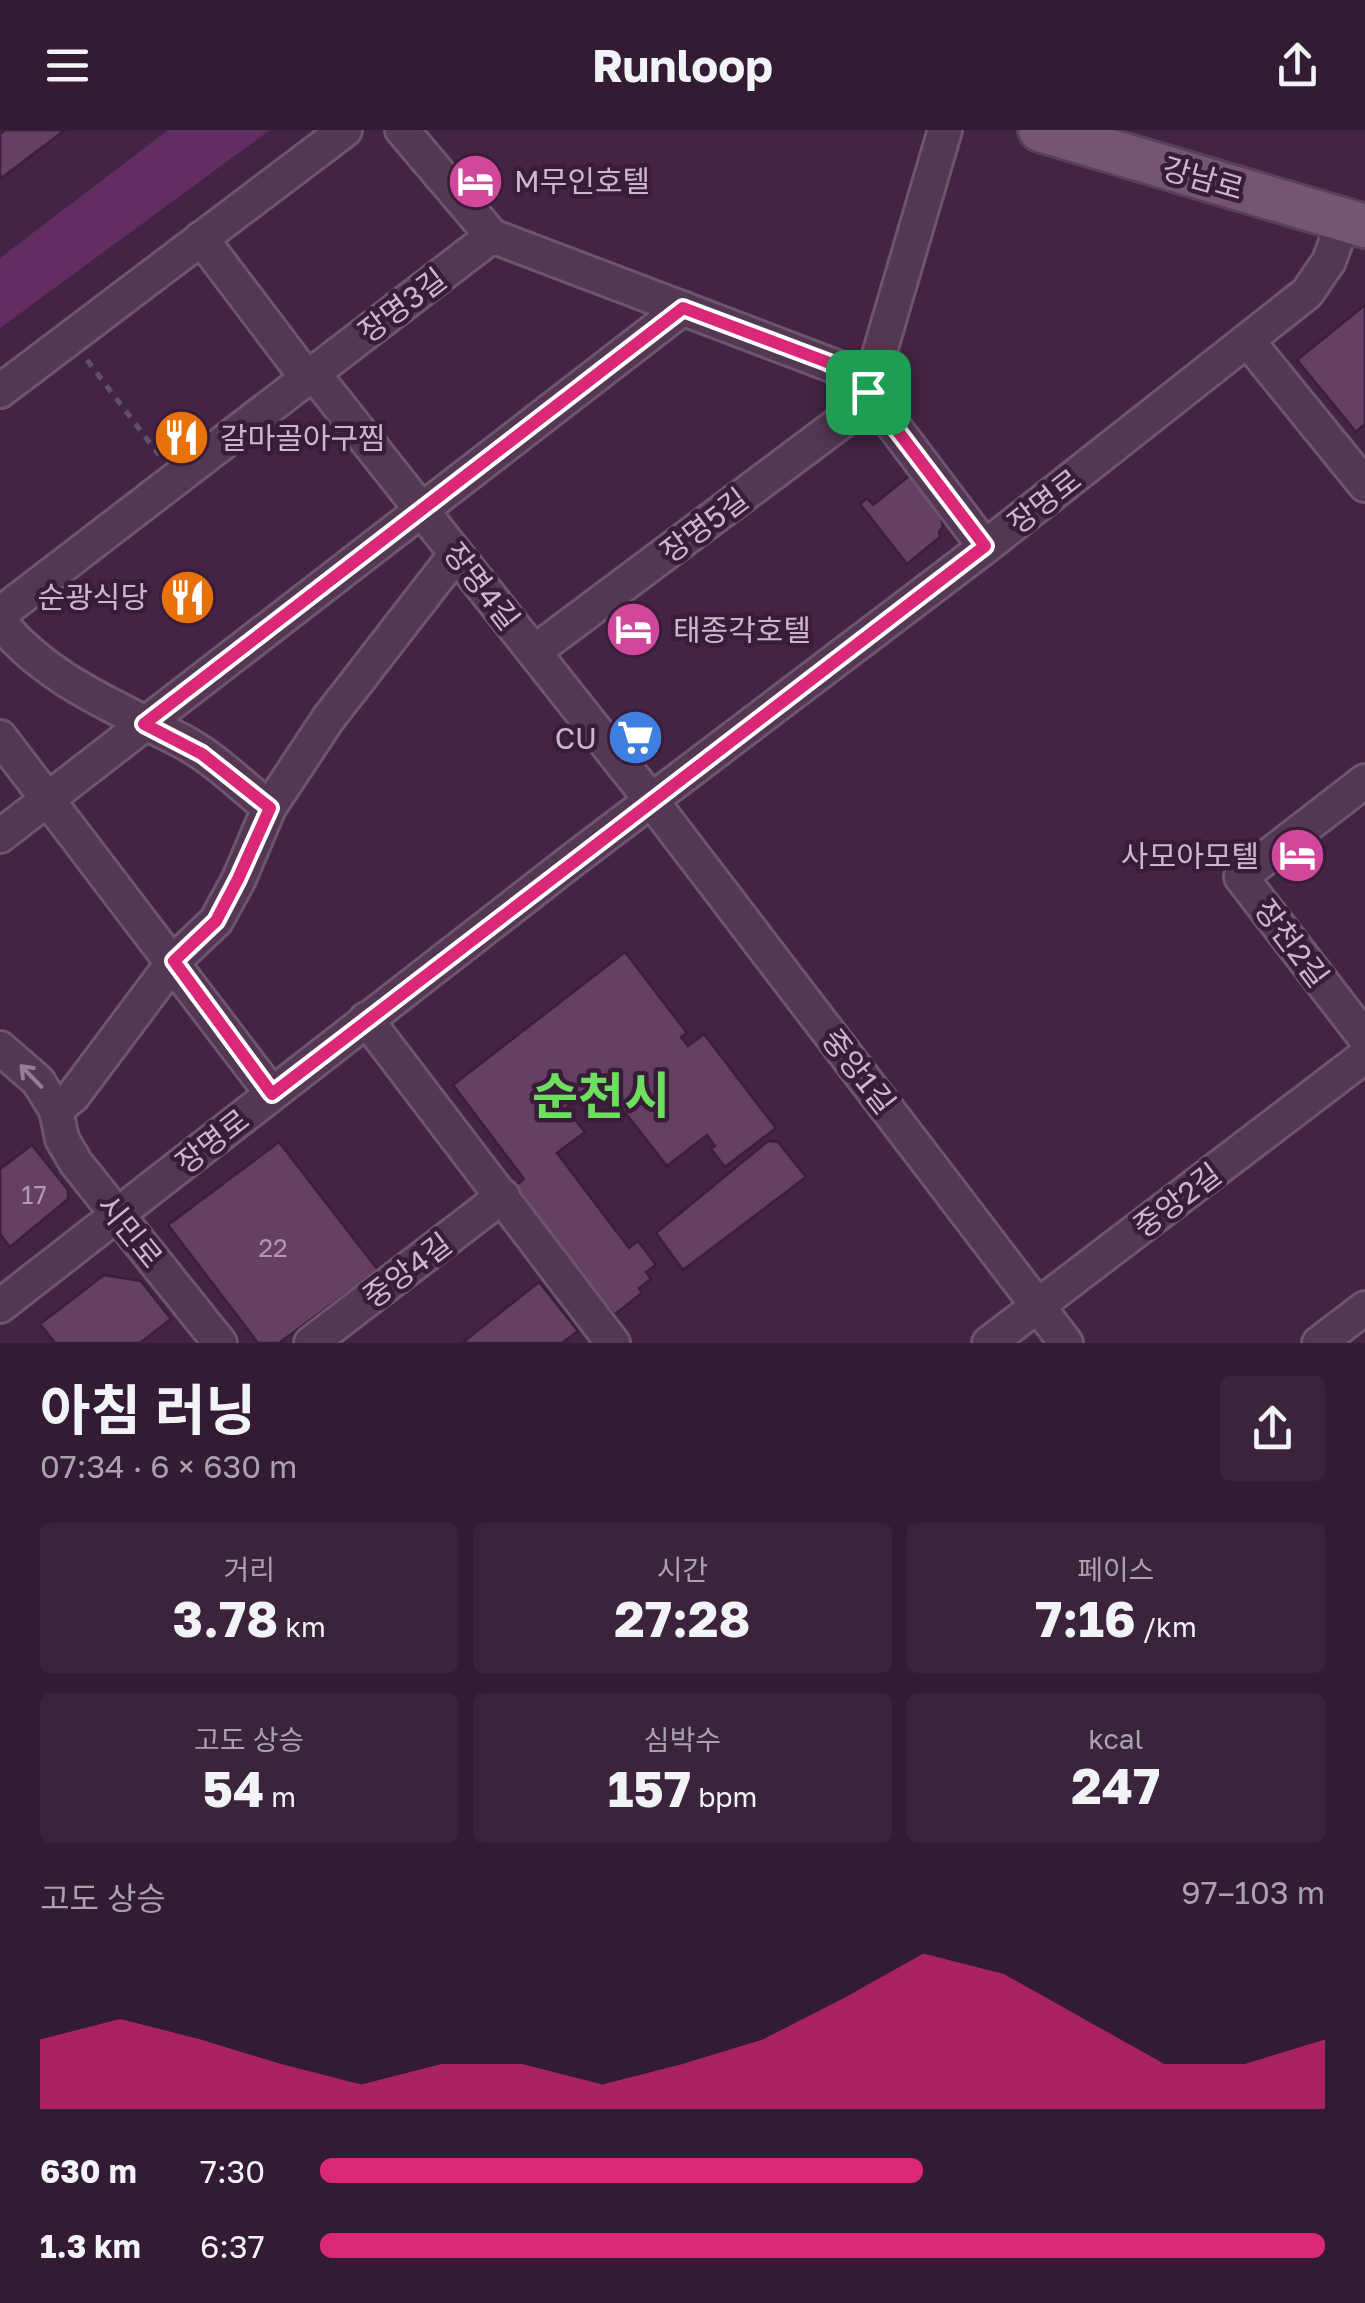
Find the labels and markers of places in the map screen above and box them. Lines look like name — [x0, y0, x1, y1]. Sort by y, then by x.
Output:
hotel icon: M무인호텔 — [445, 151, 505, 211]
place label: M무인호텔 — [514, 163, 650, 199]
pin — [826, 350, 911, 435]
restaurant icon: 갈마골아구찜 — [151, 408, 211, 468]
place label: 갈마골아구찜 — [220, 420, 386, 456]
restaurant icon: 순광식당 — [157, 567, 217, 627]
place label: 순광식당 — [38, 579, 148, 615]
hotel icon: 태종각호텔 — [604, 600, 664, 660]
place label: 태종각호텔 — [673, 612, 811, 648]
supermarket icon: CU — [606, 708, 666, 768]
place label: CU — [555, 720, 597, 756]
hotel icon: 사모아모텔 — [1268, 826, 1328, 886]
place label: 사모아모텔 — [1121, 838, 1259, 874]

